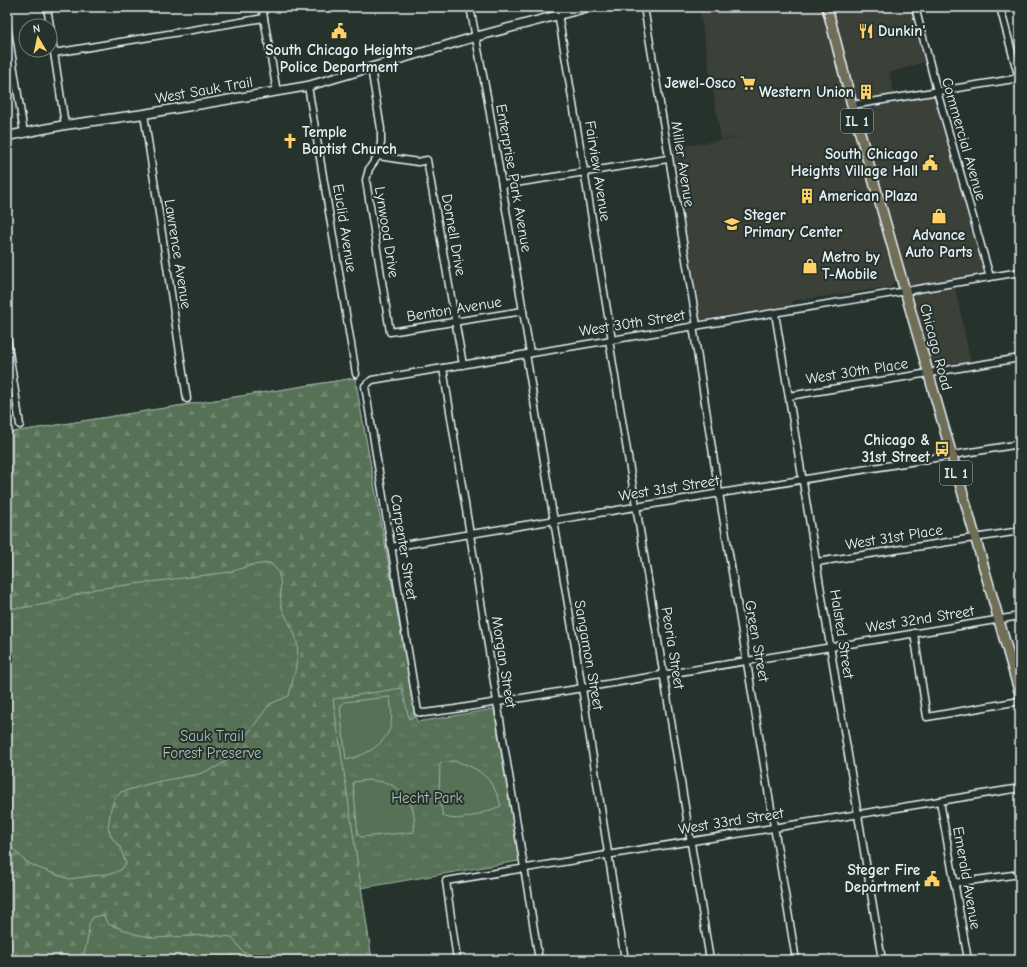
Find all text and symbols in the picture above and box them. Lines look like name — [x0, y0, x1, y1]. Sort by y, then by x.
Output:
north arrow — [18, 18, 58, 58]
text: N — [32, 22, 41, 36]
public building icon: South Chicago Heights Police Department — [330, 22, 348, 40]
restaurant icon: Dunkin' — [857, 22, 875, 40]
place label: Dunkin' — [878, 22, 925, 40]
place label: South Chicago Heights Police Department — [265, 41, 413, 76]
street label: West Sauk Trail — [154, 73, 254, 107]
place label: Jewel-Osco — [664, 74, 736, 92]
supermarket icon: Jewel-Osco — [739, 74, 757, 92]
street label: Commercial Avenue — [938, 75, 990, 203]
place label: Western Union — [759, 83, 854, 101]
building icon: Western Union — [857, 83, 875, 101]
street label: Enterprise Park Avenue — [492, 103, 536, 254]
road number: IL 1 — [841, 109, 873, 133]
street label: Fairview Avenue — [581, 119, 615, 223]
street label: Miller Avenue — [667, 120, 699, 209]
place label: Temple Baptist Church — [302, 123, 397, 158]
church icon: Temple Baptist Church — [281, 132, 299, 150]
place label: South Chicago Heights Village Hall — [791, 145, 918, 180]
public building icon: South Chicago Heights Village Hall — [921, 154, 939, 172]
street label: Euclid Avenue — [329, 183, 361, 274]
street label: Lynwood Drive — [371, 185, 403, 279]
building icon: American Plaza — [798, 187, 816, 205]
place label: American Plaza — [819, 187, 918, 205]
street label: Dornell Drive — [438, 193, 470, 278]
street label: Lawrence Avenue — [160, 198, 196, 311]
place label: Steger Primary Center — [744, 206, 842, 241]
shop icon: Advance Auto Parts — [930, 207, 948, 225]
school or university icon: Steger Primary Center — [723, 215, 741, 233]
place label: Advance Auto Parts — [906, 226, 972, 261]
place label: Metro by T-Mobile — [822, 248, 880, 283]
shop icon: Metro by T-Mobile — [801, 257, 819, 275]
street label: Benton Avenue — [405, 293, 503, 325]
street label: Chicago Road — [916, 302, 956, 392]
street label: West 30th Street — [578, 306, 687, 340]
street label: West 30th Place — [805, 354, 910, 388]
place label: Chicago & 31st Street — [862, 431, 931, 466]
bus stop icon: Chicago & 31st Street — [933, 440, 951, 458]
road number: IL 1 — [940, 461, 972, 485]
street label: West 31st Street — [617, 471, 721, 505]
street label: Carpenter Street — [387, 493, 421, 602]
street label: West 31st Place — [844, 520, 944, 554]
street label: Halsted Street — [826, 588, 858, 681]
street label: Sangamon Street — [570, 599, 608, 712]
street label: Green Street — [741, 599, 773, 684]
street label: West 32nd Street — [865, 601, 976, 636]
street label: Peoria Street — [658, 606, 688, 691]
street label: Morgan Street — [488, 615, 520, 710]
park label: Sauk Trail Forest Preserve — [162, 727, 262, 762]
park label: Hecht Park — [391, 789, 464, 807]
street label: West 33rd Street — [677, 804, 786, 838]
street label: Emerald Avenue — [949, 825, 985, 931]
place label: Steger Fire Department — [845, 861, 921, 896]
public building icon: Steger Fire Department — [923, 870, 941, 888]

